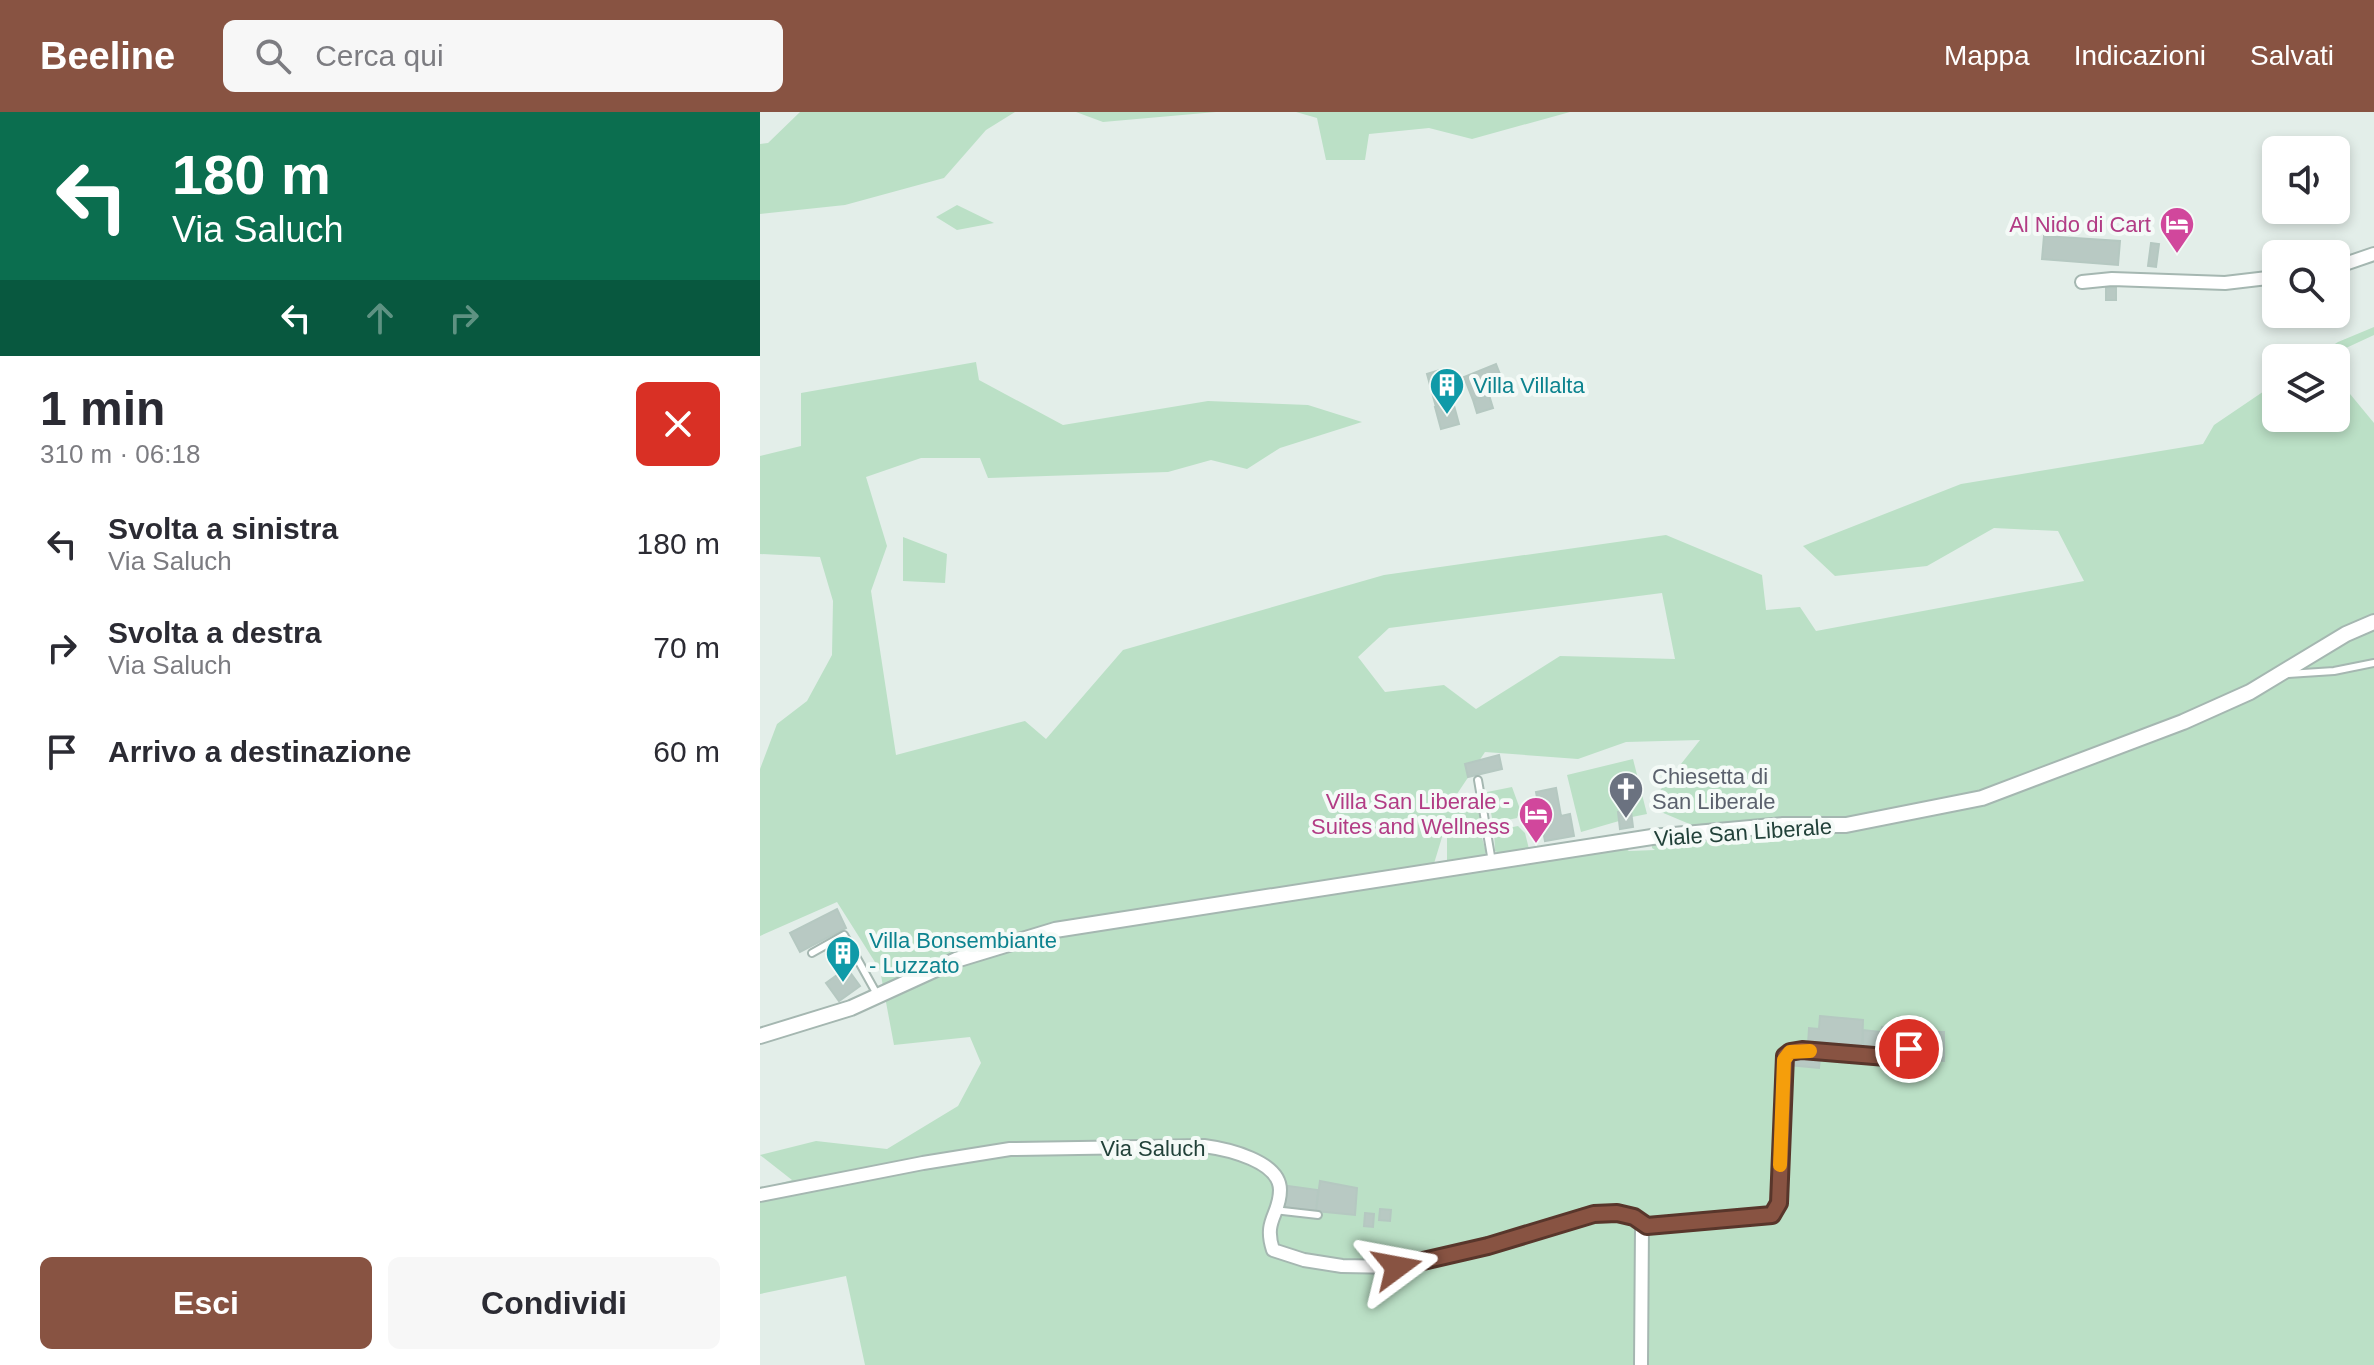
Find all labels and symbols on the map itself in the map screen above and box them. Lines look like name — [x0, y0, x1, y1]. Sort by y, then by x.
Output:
hotel icon: Al Nido di Cart — [2158, 205, 2196, 255]
place label: Al Nido di Cart — [2009, 212, 2151, 237]
building icon: Villa Villalta — [1428, 366, 1466, 416]
place label: Villa Villalta — [1473, 373, 1585, 398]
place label: Chiesetta di San Liberale — [1652, 764, 1776, 814]
church icon: Chiesetta di San Liberale — [1607, 770, 1645, 820]
place label: Villa San Liberale - Suites and Wellness — [1311, 789, 1510, 839]
hotel icon: Villa San Liberale - Suites and Wellness — [1517, 795, 1555, 845]
street label: Viale San Liberale — [1653, 814, 1833, 851]
place label: Villa Bonsembiante - Luzzato — [869, 928, 1057, 978]
building icon: Villa Bonsembiante - Luzzato — [824, 934, 862, 984]
pin — [1875, 1015, 1943, 1083]
street label: Via Saluch — [1101, 1136, 1205, 1161]
position arrow — [1355, 1225, 1439, 1309]

